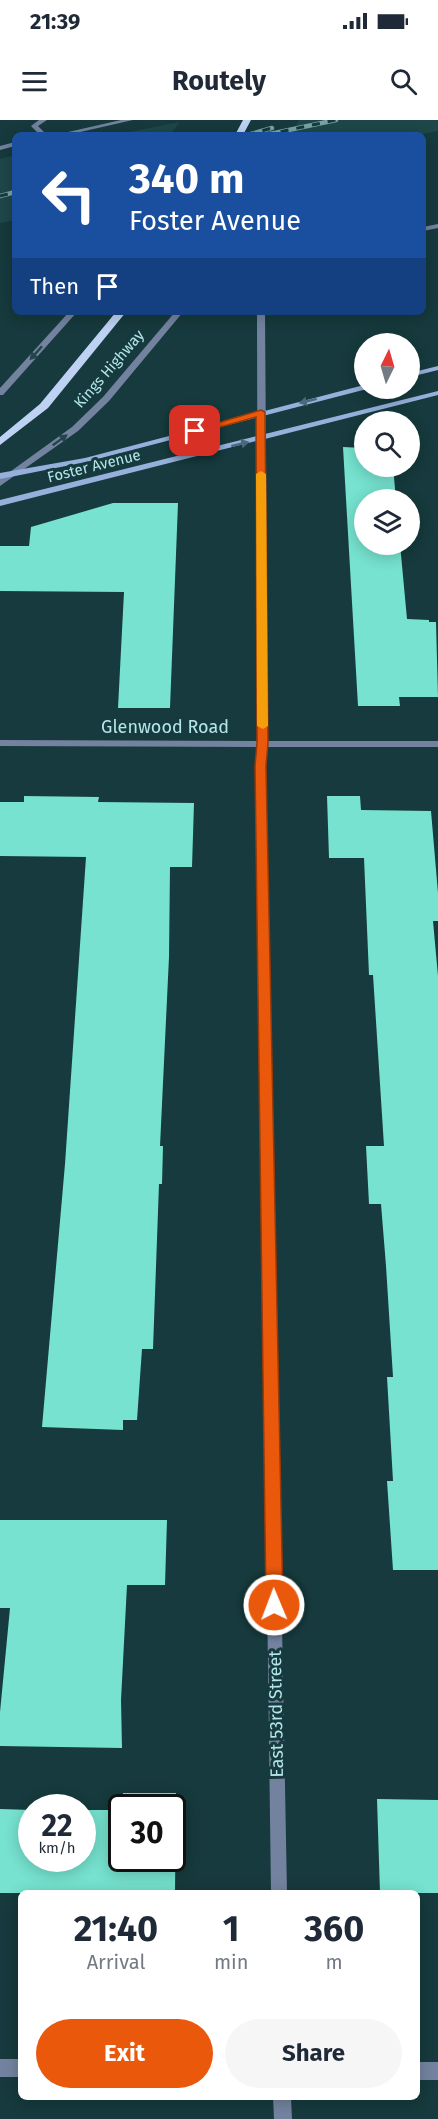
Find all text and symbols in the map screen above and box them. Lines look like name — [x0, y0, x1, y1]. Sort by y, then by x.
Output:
text: 21:39 — [30, 8, 80, 35]
icon: menu — [18, 65, 51, 98]
text: Routely — [172, 65, 266, 97]
icon: search — [387, 65, 420, 98]
text: 340 m — [129, 154, 245, 204]
icon: left — [30, 156, 108, 234]
text: Foster Avenue — [129, 205, 301, 237]
icon: arrive — [91, 270, 124, 303]
text: Then — [30, 273, 79, 300]
street label: Kings Highway — [70, 326, 148, 412]
north arrow — [354, 333, 420, 399]
map controls — [354, 333, 420, 555]
one-way arrow — [29, 345, 43, 360]
one-way arrow — [299, 396, 317, 406]
pin — [169, 405, 220, 456]
button: search — [354, 411, 420, 477]
icon: arrive — [178, 414, 211, 447]
one-way arrow — [51, 434, 67, 446]
one-way arrow — [231, 439, 250, 449]
street label: Foster Avenue — [45, 446, 143, 486]
button: layers — [354, 489, 420, 555]
street label: Glenwood Road — [101, 716, 229, 738]
position arrow — [242, 1573, 306, 1637]
street label: East 53rd Street — [264, 1650, 288, 1778]
speed limit sign: 30 — [108, 1794, 186, 1872]
text: 22 — [41, 1808, 73, 1844]
text: km/h — [38, 1839, 76, 1857]
text: 21:40 — [74, 1907, 158, 1951]
text: 1 — [223, 1907, 240, 1951]
text: 360 — [304, 1907, 364, 1951]
text: Arrival — [87, 1950, 145, 1974]
text: min — [214, 1950, 248, 1974]
text: m — [326, 1950, 343, 1974]
button: Exit — [36, 2019, 213, 2088]
button: Share — [225, 2019, 402, 2088]

